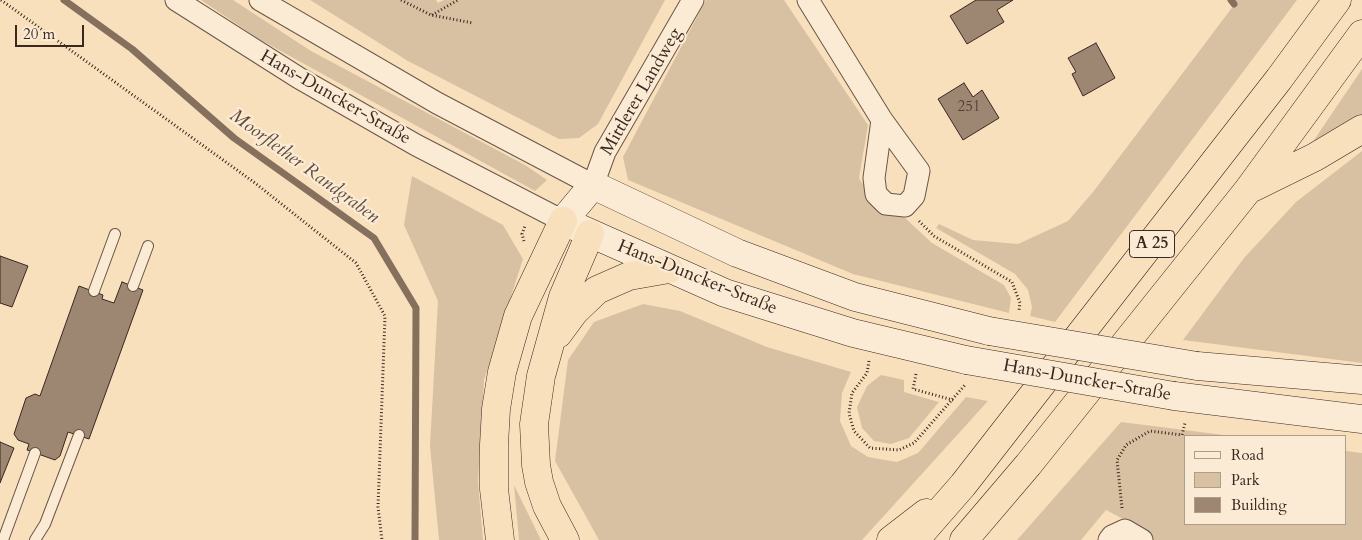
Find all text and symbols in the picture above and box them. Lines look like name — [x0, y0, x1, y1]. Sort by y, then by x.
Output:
scale bar — [18, 15, 86, 47]
text: 20 m — [23, 24, 55, 44]
street label: Mittlerer Landweg — [597, 24, 687, 160]
street label: Hans-Duncker-Straße — [256, 46, 414, 150]
house number: 251 — [957, 99, 981, 117]
water label: Moorflether Randgraben — [225, 105, 383, 229]
road number: A 25 — [1130, 230, 1174, 258]
street label: Hans-Duncker-Straße — [614, 236, 780, 320]
street label: Hans-Duncker-Straße — [1001, 356, 1173, 406]
legend — [1184, 435, 1347, 525]
text: Road — [1231, 445, 1264, 465]
text: Park — [1231, 470, 1260, 490]
text: Building — [1231, 495, 1287, 515]

